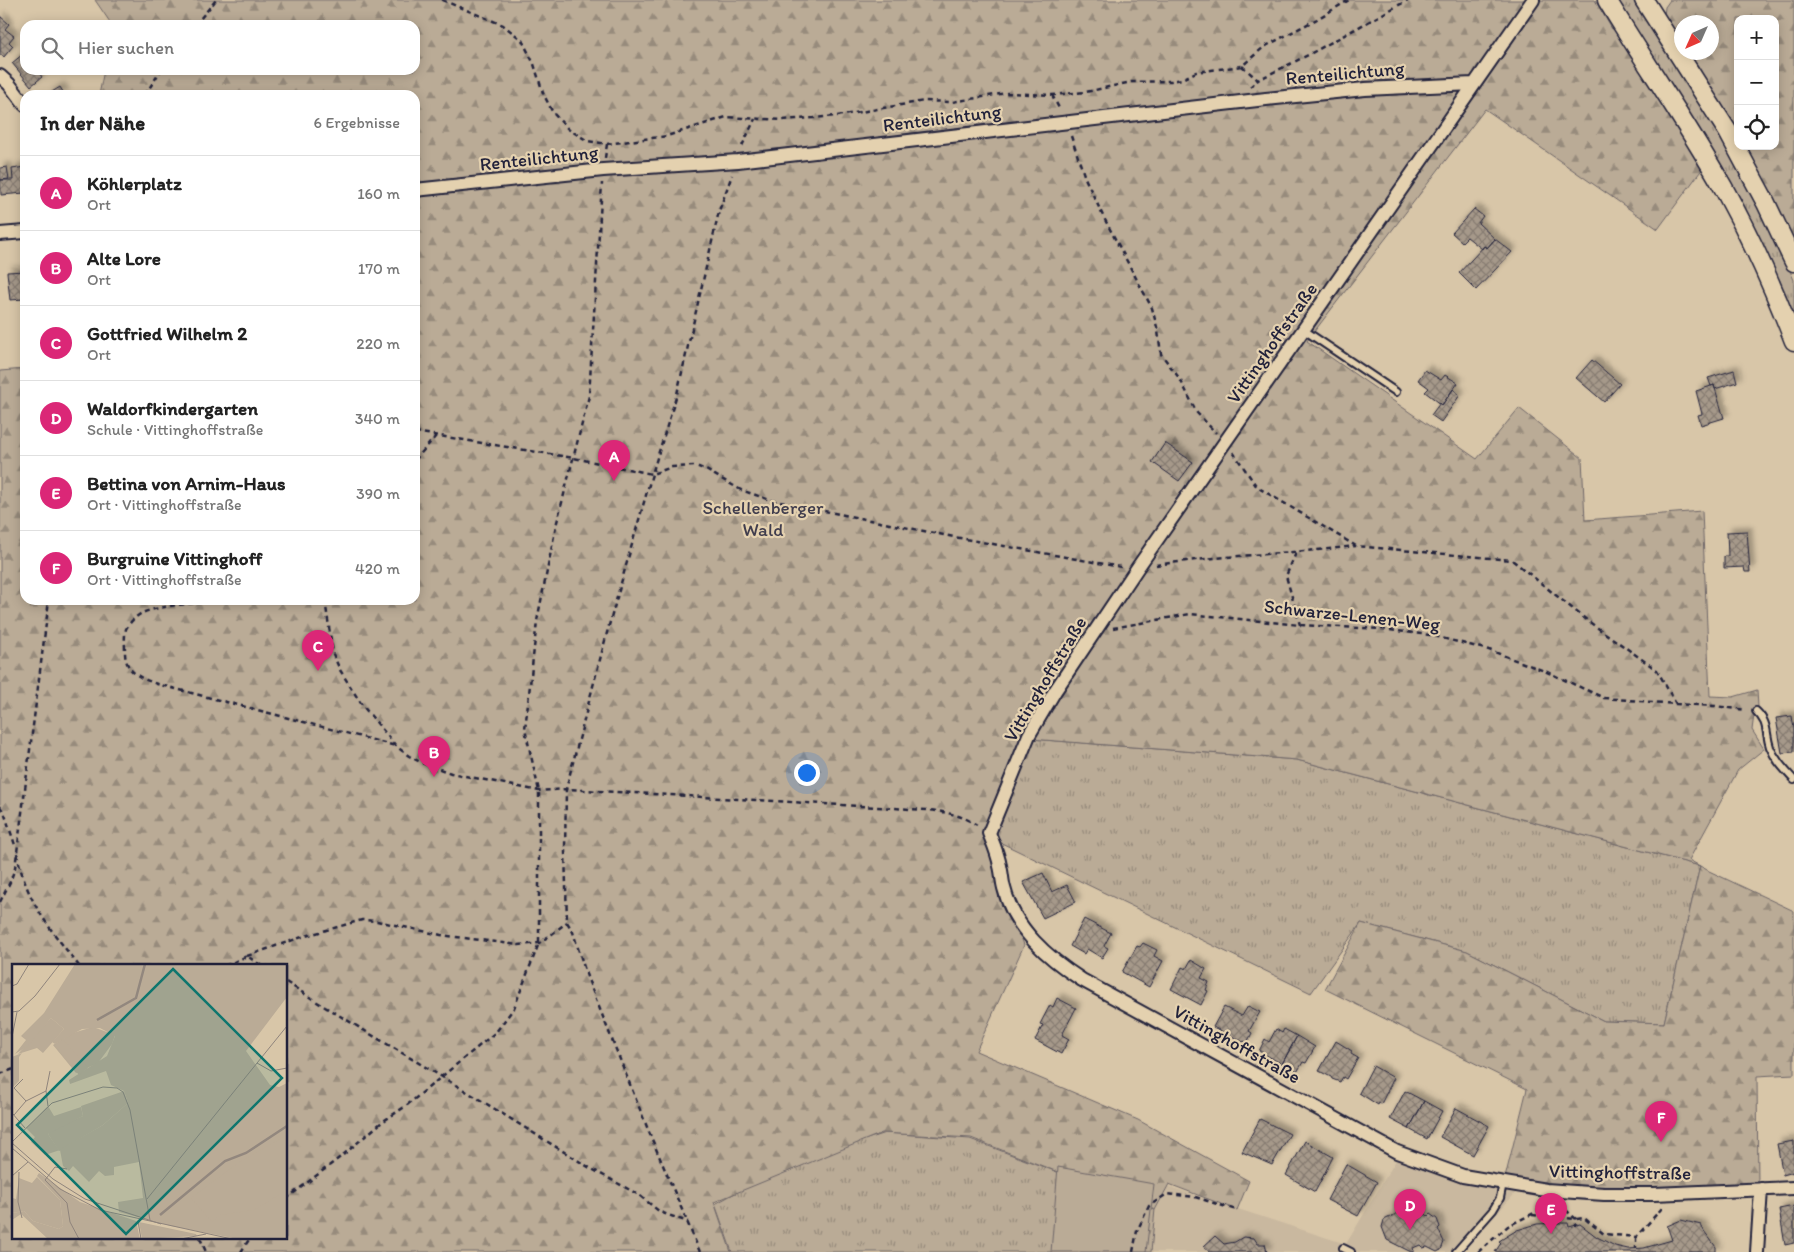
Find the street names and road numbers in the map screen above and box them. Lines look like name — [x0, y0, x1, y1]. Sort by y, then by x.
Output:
street label: Renteilichtung — [1285, 56, 1406, 90]
street label: Renteilichtung — [882, 99, 1003, 137]
street label: Renteilichtung — [479, 140, 600, 176]
street label: Vittinghoffstraße — [1222, 278, 1322, 408]
street label: Schwarze-Lenen-Weg — [1263, 594, 1441, 636]
street label: Vittinghoffstraße — [999, 612, 1091, 746]
street label: Vittinghoffstraße — [1169, 999, 1305, 1089]
street label: Vittinghoffstraße — [1549, 1159, 1691, 1185]

